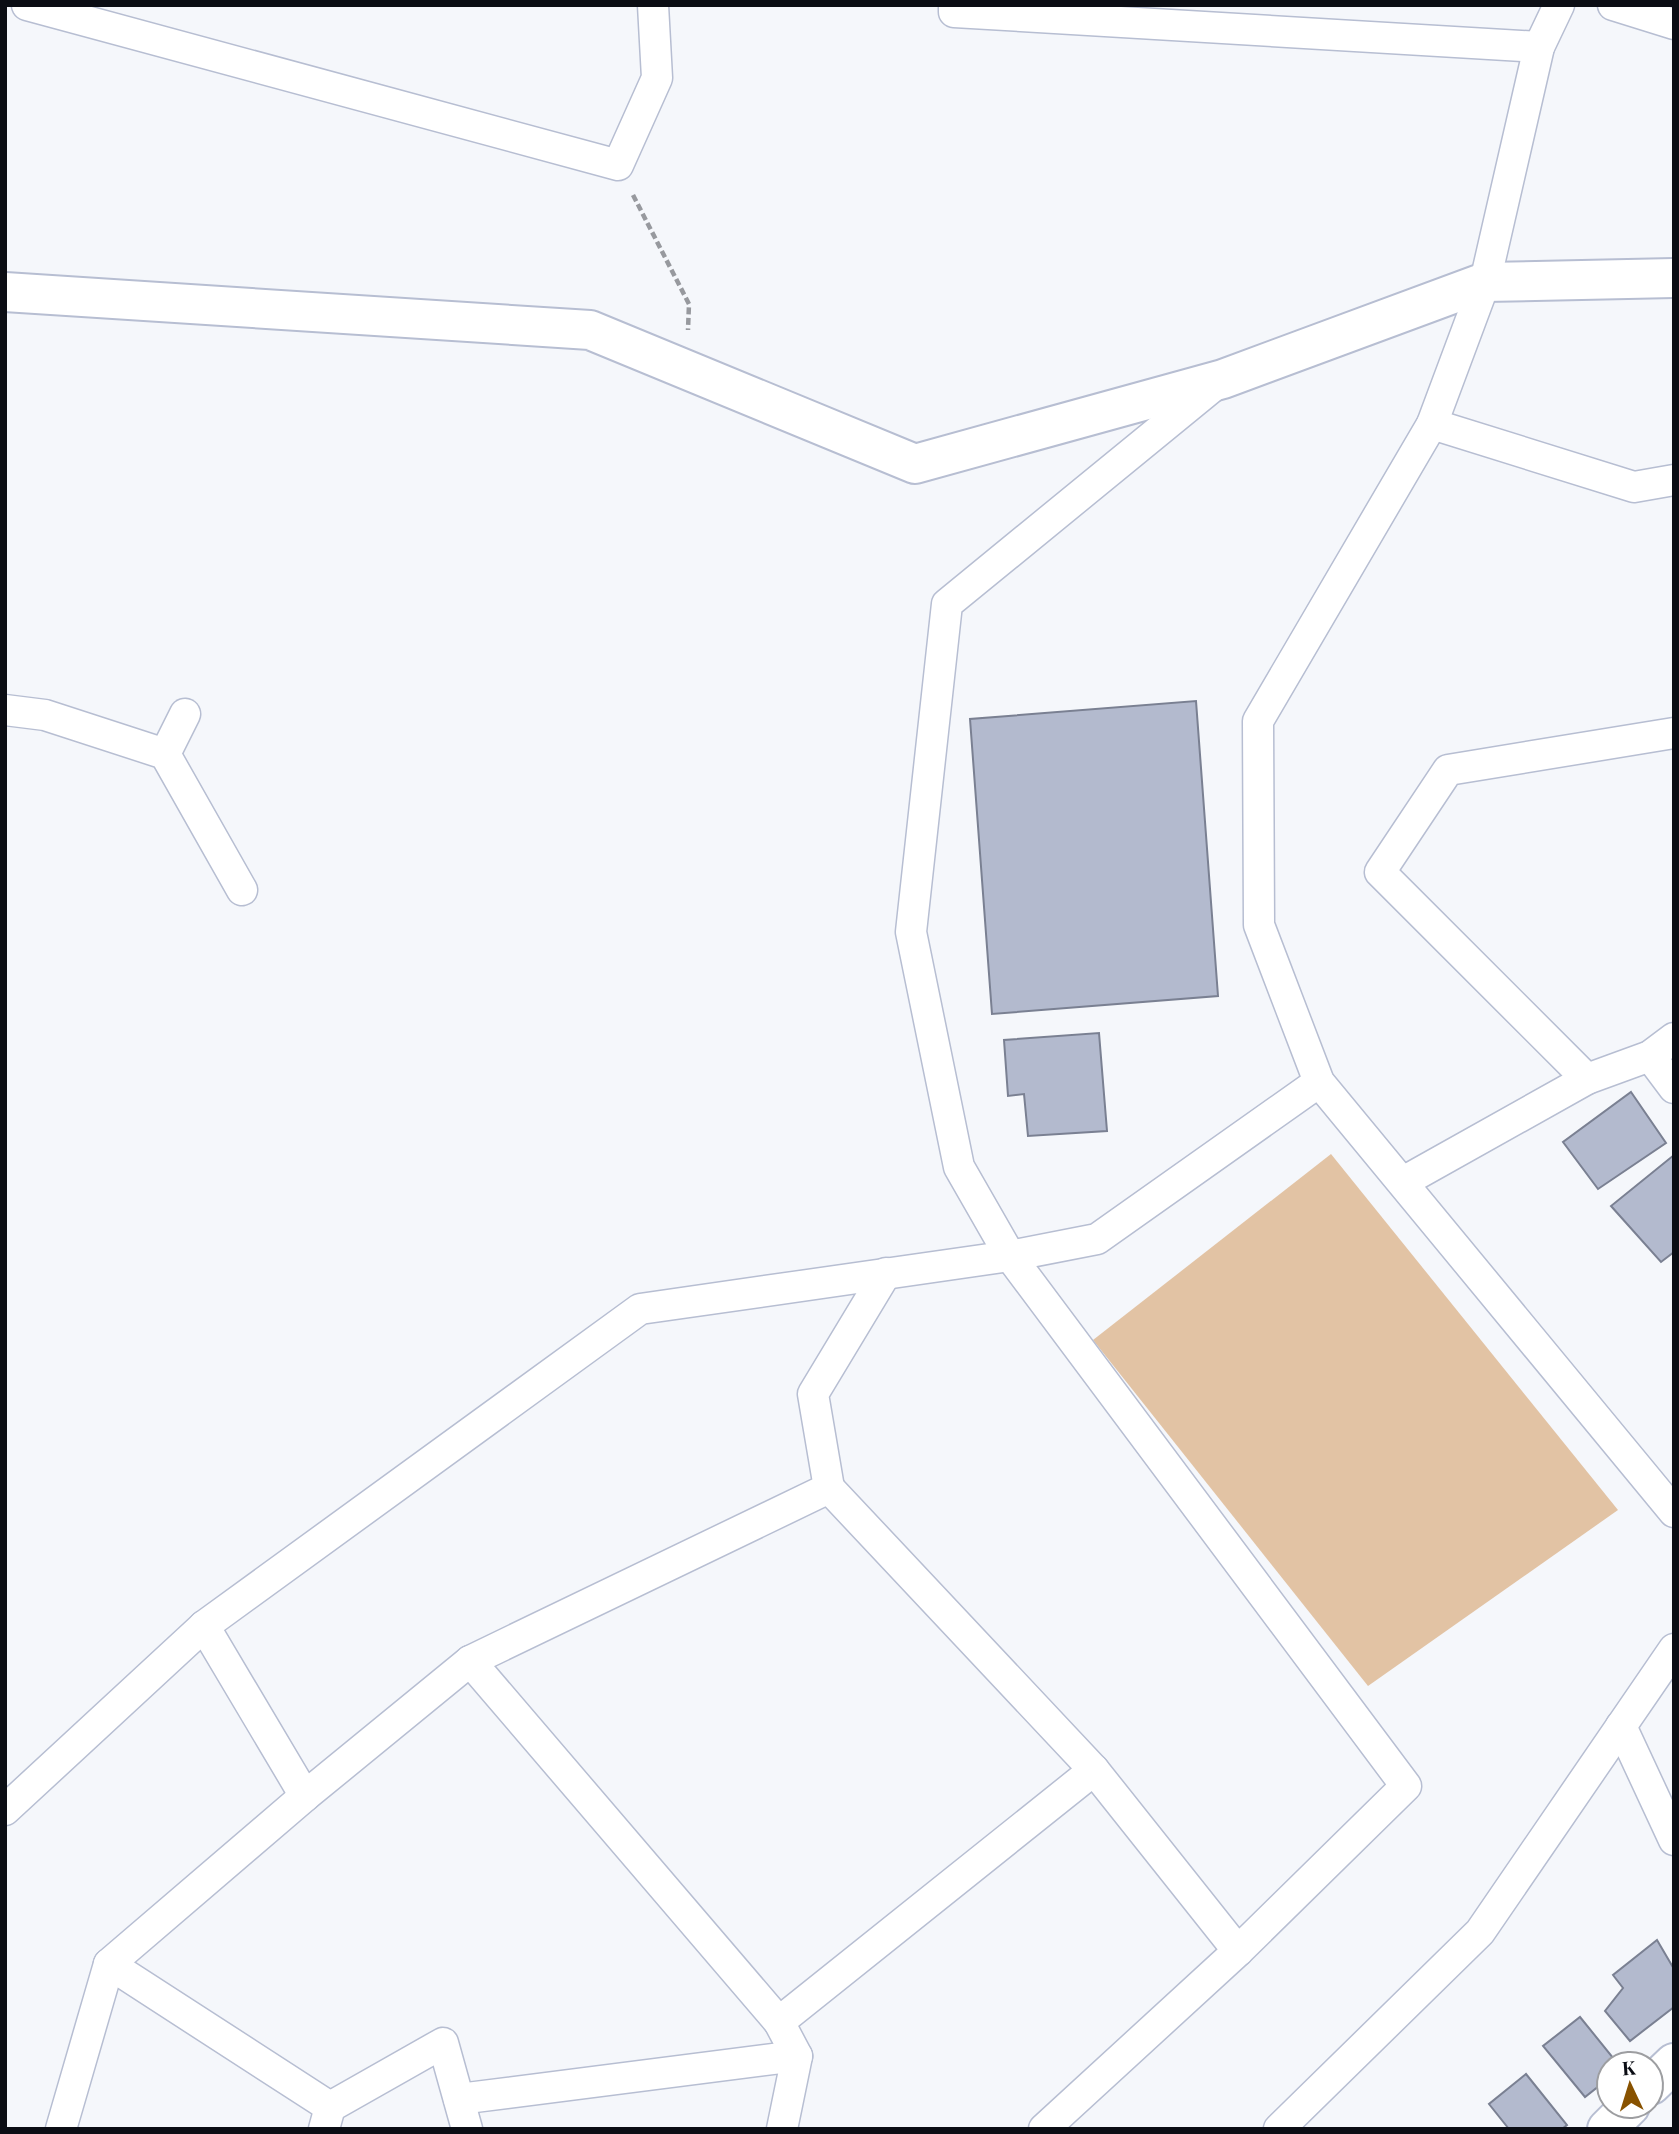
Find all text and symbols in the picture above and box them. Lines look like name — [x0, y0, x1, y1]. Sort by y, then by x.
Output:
north arrow — [1595, 2050, 1665, 2120]
text: K — [1621, 2054, 1637, 2080]

